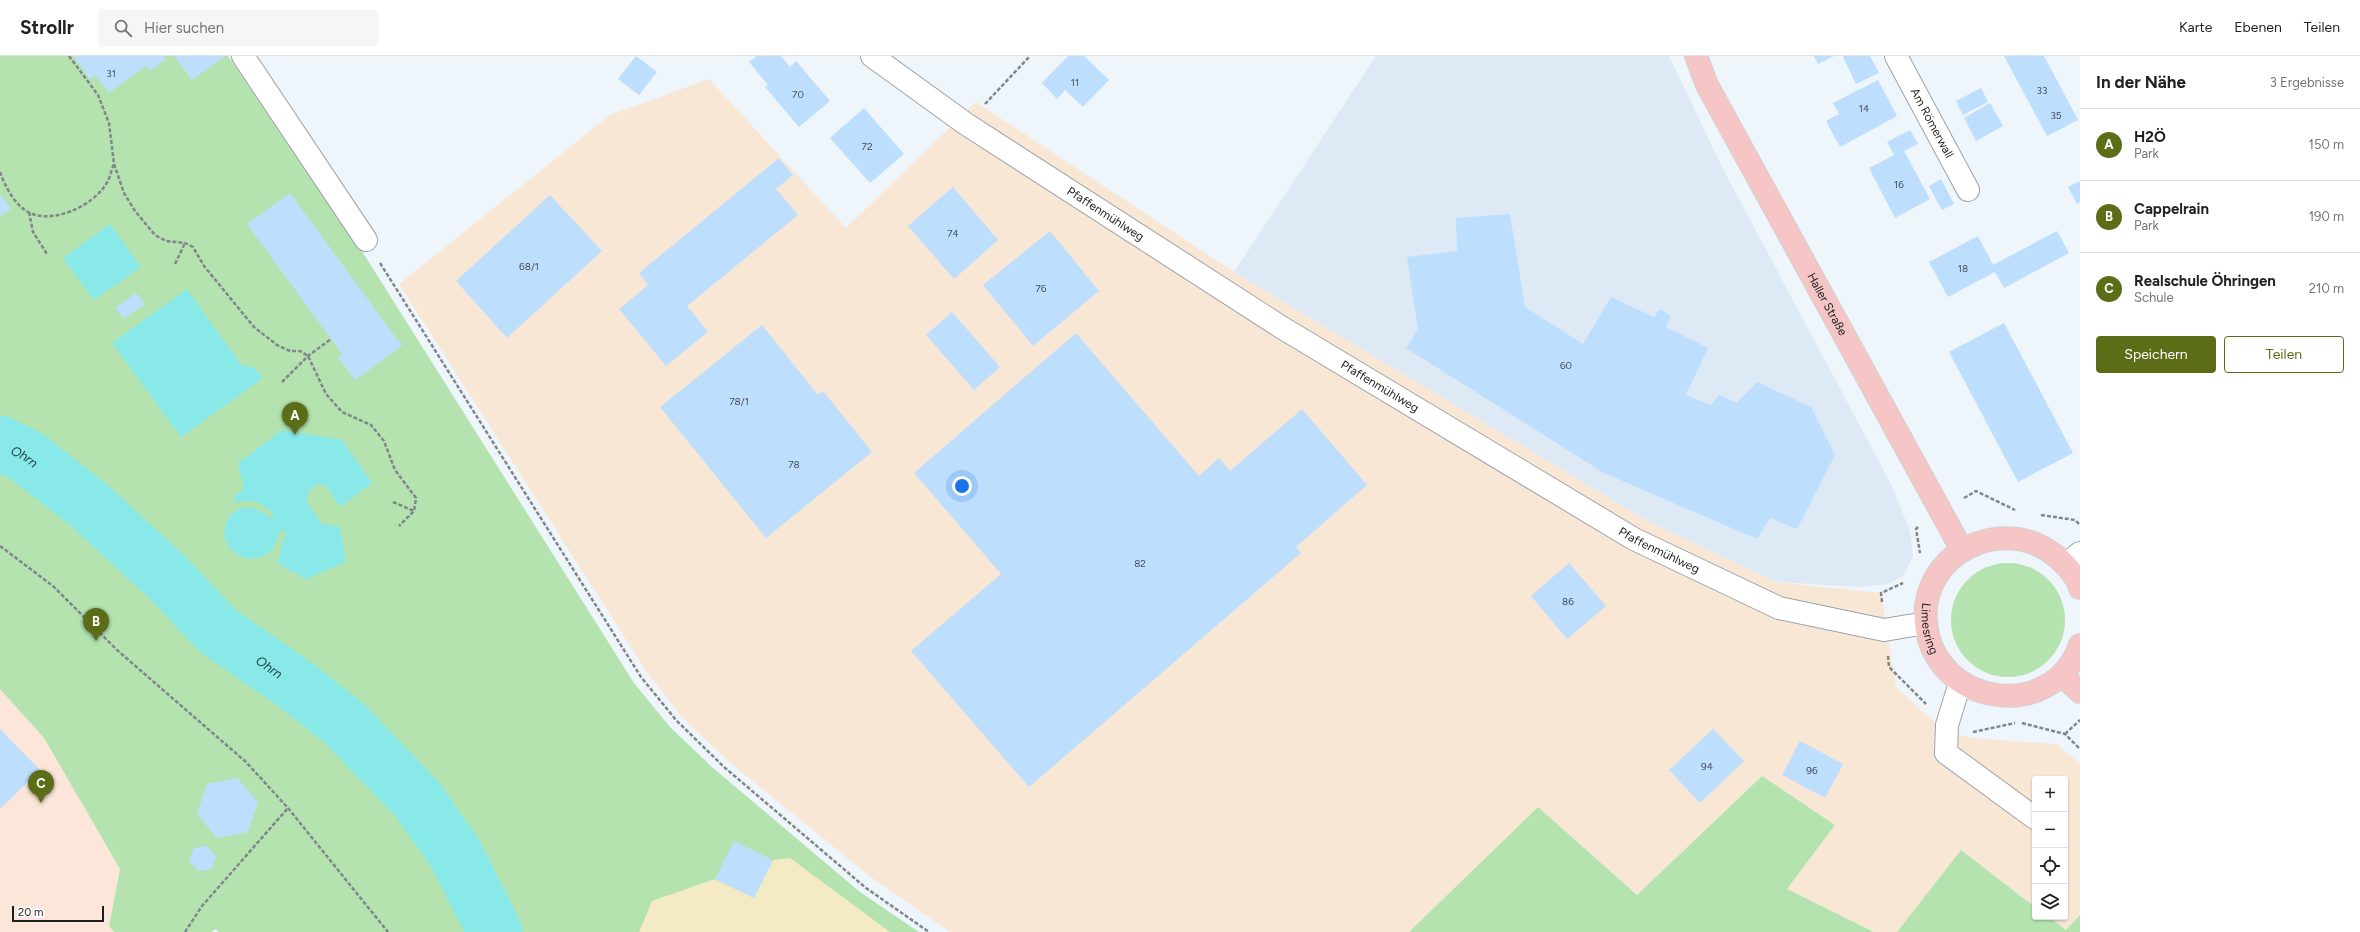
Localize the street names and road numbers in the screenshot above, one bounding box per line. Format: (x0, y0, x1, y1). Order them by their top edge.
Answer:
street label: Am Römerwall (1908, 86, 1956, 160)
street label: Pfaffenmühlweg (1064, 184, 1147, 244)
street label: Haller Straße (1804, 270, 1850, 338)
street label: Pfaffenmühlweg (1338, 357, 1421, 415)
street label: Pfaffenmühlweg (1616, 524, 1702, 576)
street label: Limesring (1918, 602, 1941, 657)

